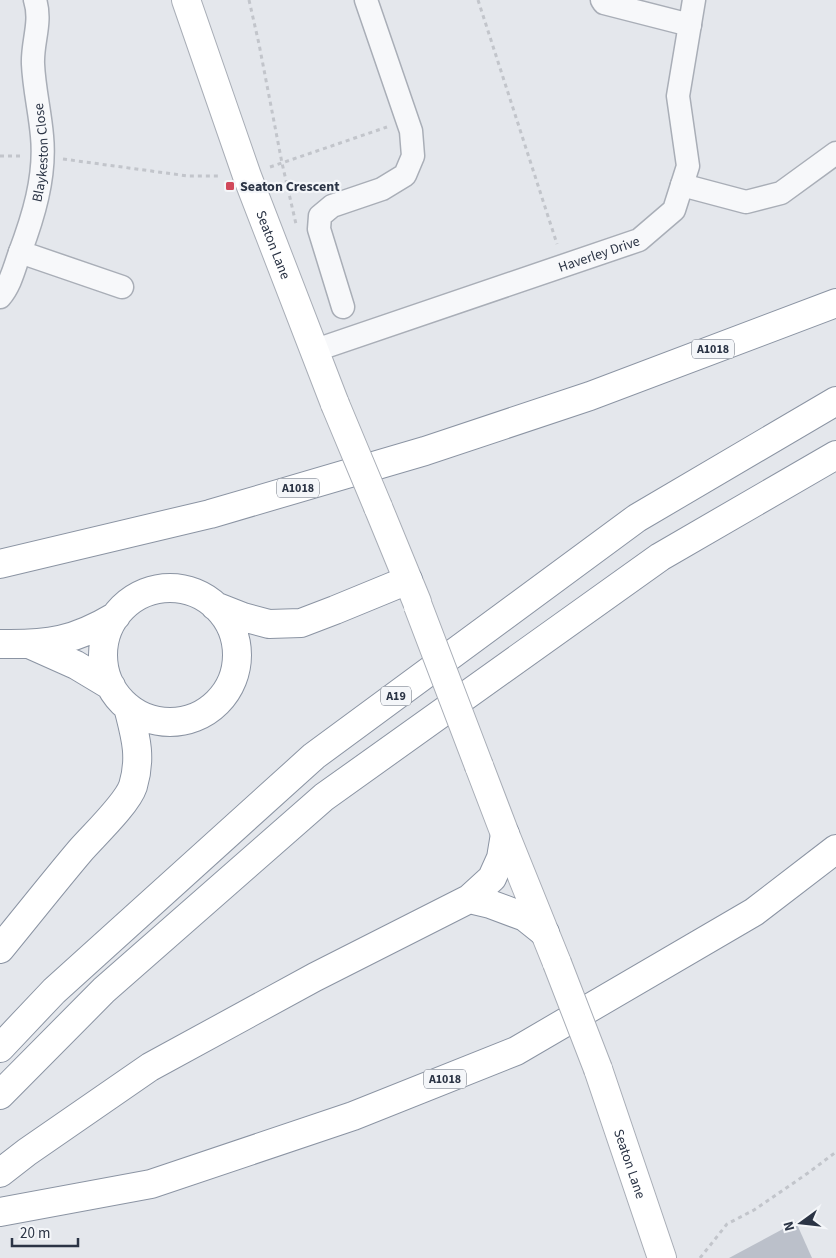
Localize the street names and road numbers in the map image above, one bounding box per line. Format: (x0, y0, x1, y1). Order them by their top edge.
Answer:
street label: Blaykeston Close (27, 102, 54, 204)
street label: Seaton Lane (250, 208, 295, 282)
street label: Haverley Drive (556, 231, 643, 278)
road number: A1018 (692, 339, 734, 358)
road number: A1018 (277, 478, 319, 498)
road number: A19 (381, 686, 411, 706)
road number: A1018 (424, 1070, 466, 1088)
street label: Seaton Lane (608, 1127, 650, 1202)

